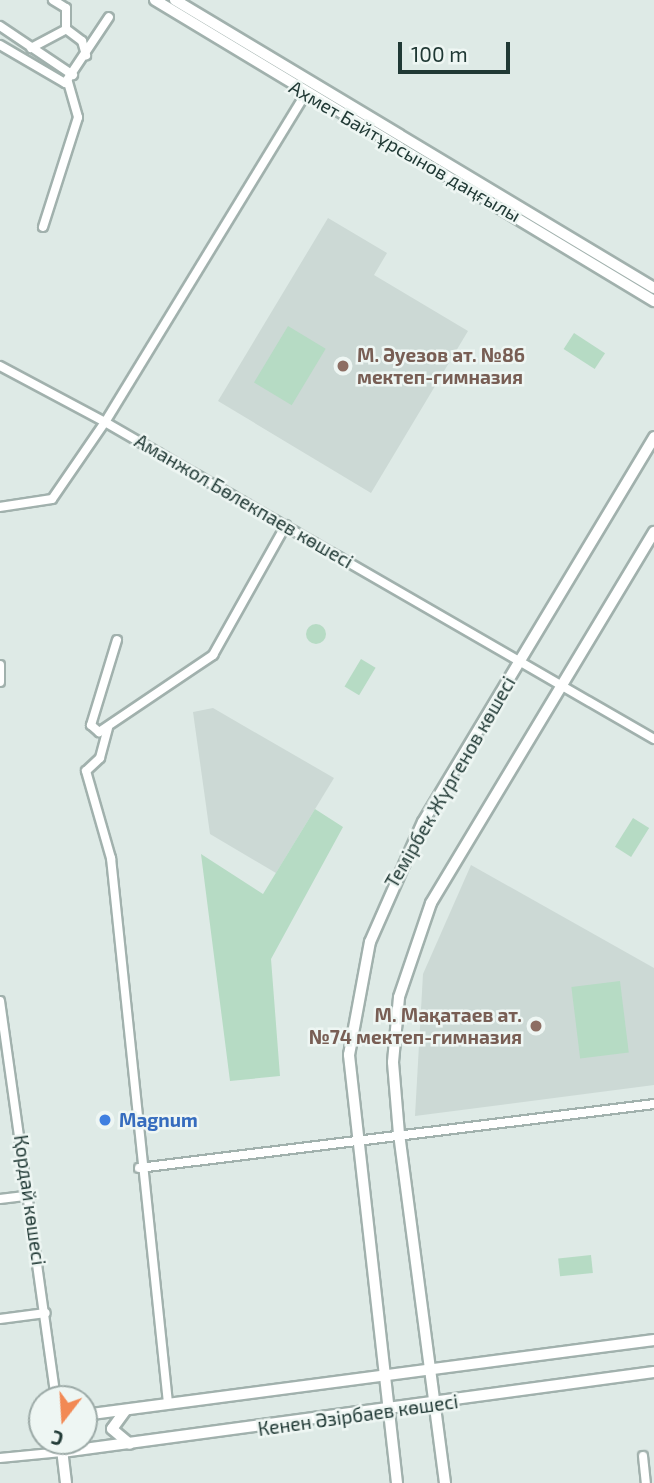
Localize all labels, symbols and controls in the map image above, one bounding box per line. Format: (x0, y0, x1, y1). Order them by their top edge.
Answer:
scale bar (402, 28, 514, 72)
text: 100 m (411, 41, 468, 66)
street label: Ахмет Байтұрсынов даңғылы (285, 75, 525, 227)
place label: М. Әуезов ат. №86 мектеп-гимназия (357, 344, 525, 388)
marker: М. Әуезов ат. №86 мектеп-гимназия (335, 358, 351, 374)
street label: Аманжол Бөлекпаев көшесі (131, 429, 357, 573)
street label: Темірбек Жүргенов көшесі (380, 672, 520, 892)
place label: М. Мақатаев ат. №74 мектеп-гимназия (309, 1004, 522, 1048)
marker: М. Мақатаев ат. №74 мектеп-гимназия (528, 1018, 544, 1034)
place label: Magnum (119, 1109, 198, 1131)
marker: Magnum (97, 1112, 113, 1128)
street label: Қордай көшесі (10, 1133, 50, 1267)
north arrow (28, 1385, 98, 1455)
street label: Кенен Әзірбаев көшесі (256, 1390, 460, 1440)
text: С (49, 1426, 66, 1451)

